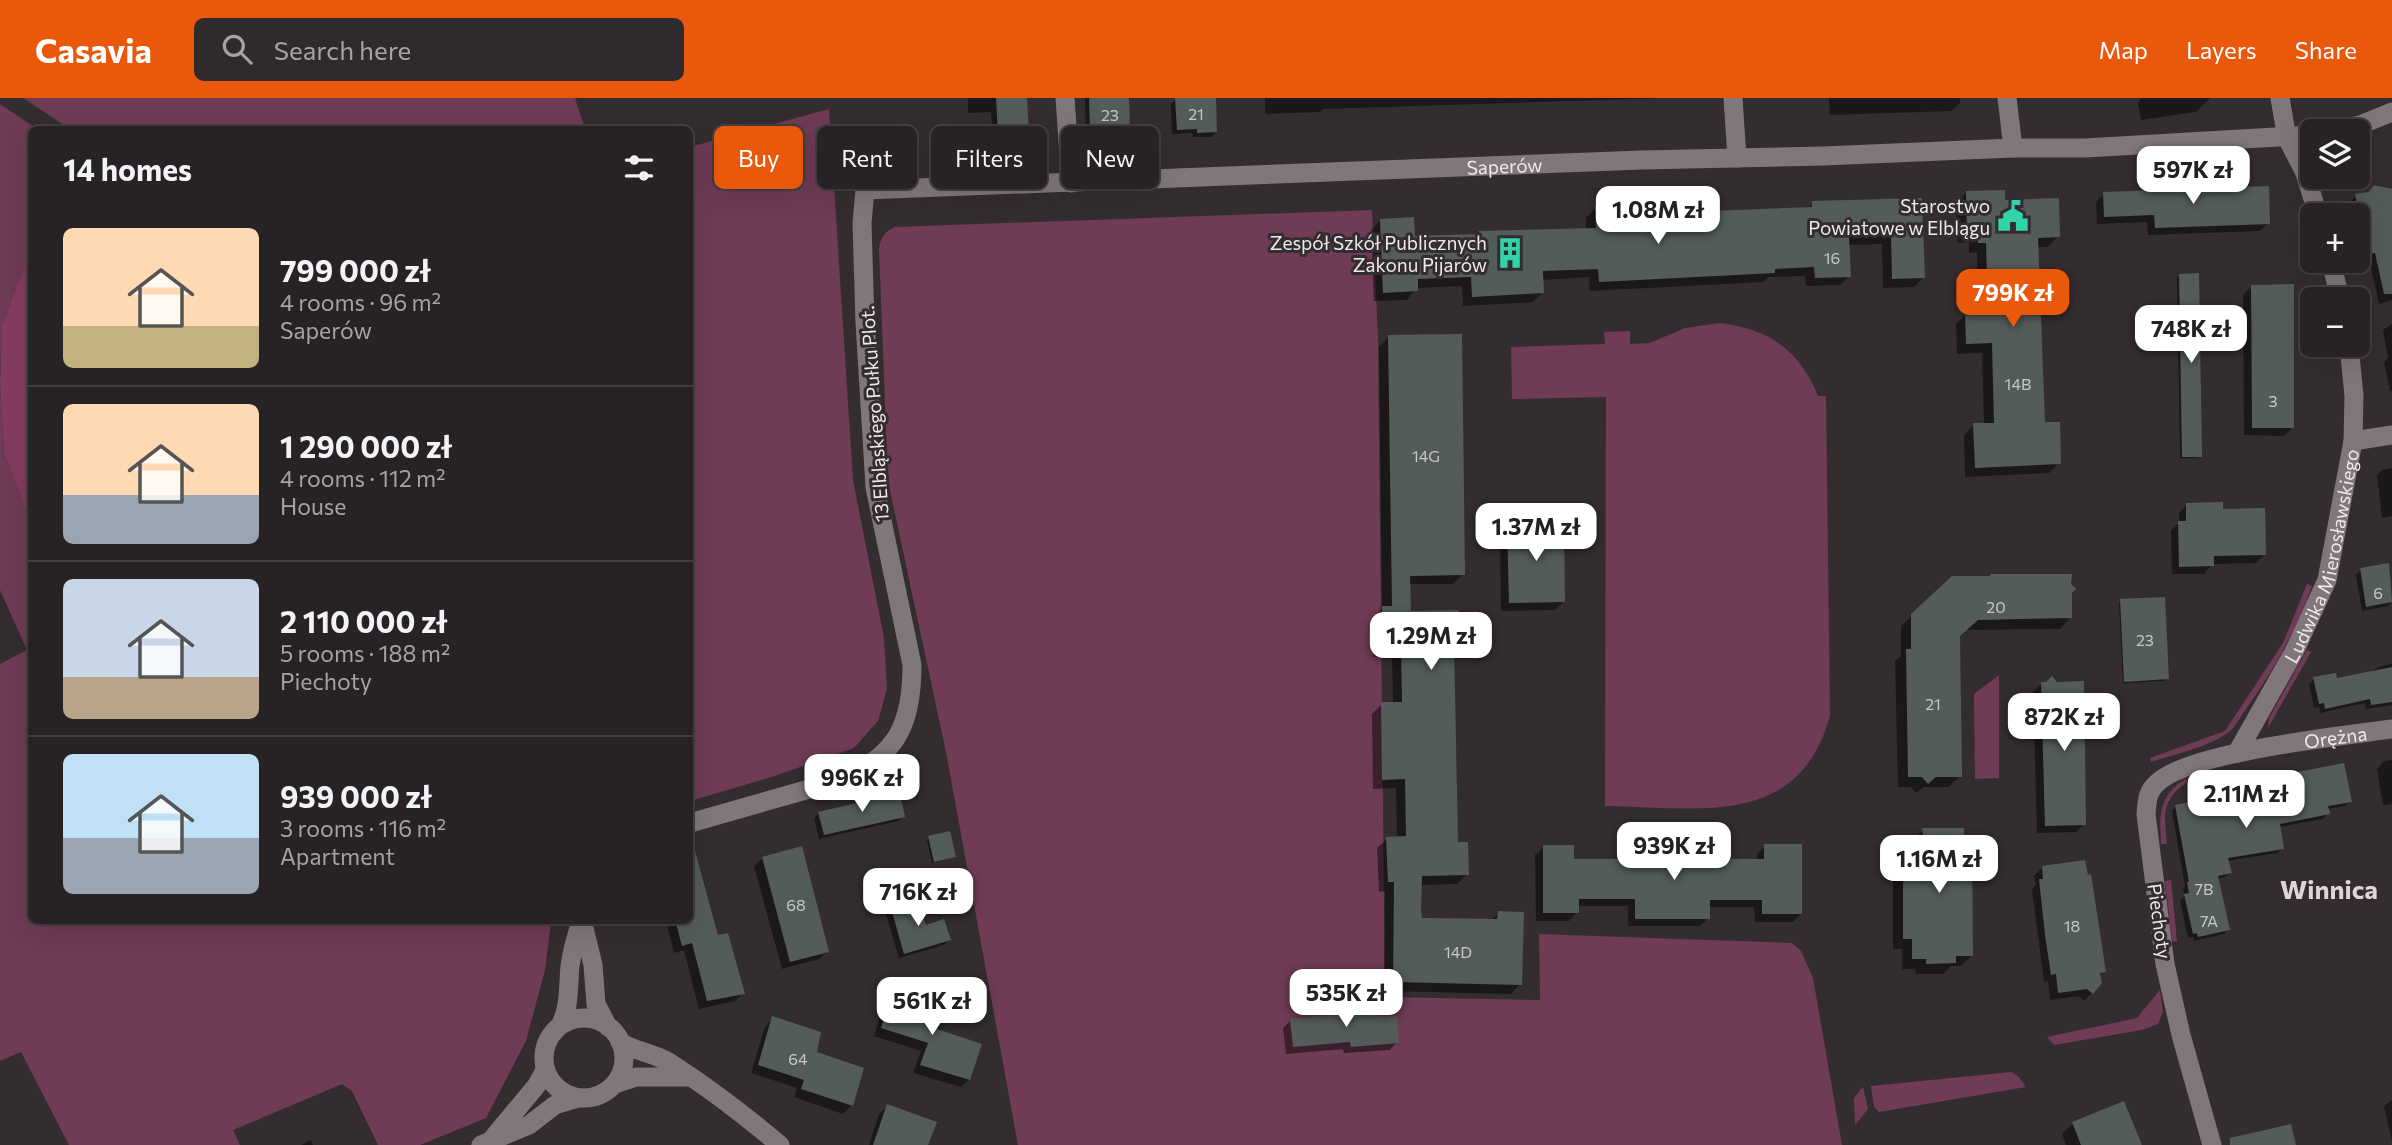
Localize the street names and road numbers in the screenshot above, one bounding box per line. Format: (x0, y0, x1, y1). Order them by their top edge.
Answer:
street label: Saperów (1466, 152, 1543, 178)
street label: 13 Elbląskiego Pułku Plot. (855, 305, 893, 523)
street label: Ludwika Mierosławskiego (2279, 447, 2363, 667)
street label: Orężna (2302, 721, 2368, 752)
street label: Piechoty (2143, 882, 2177, 960)

